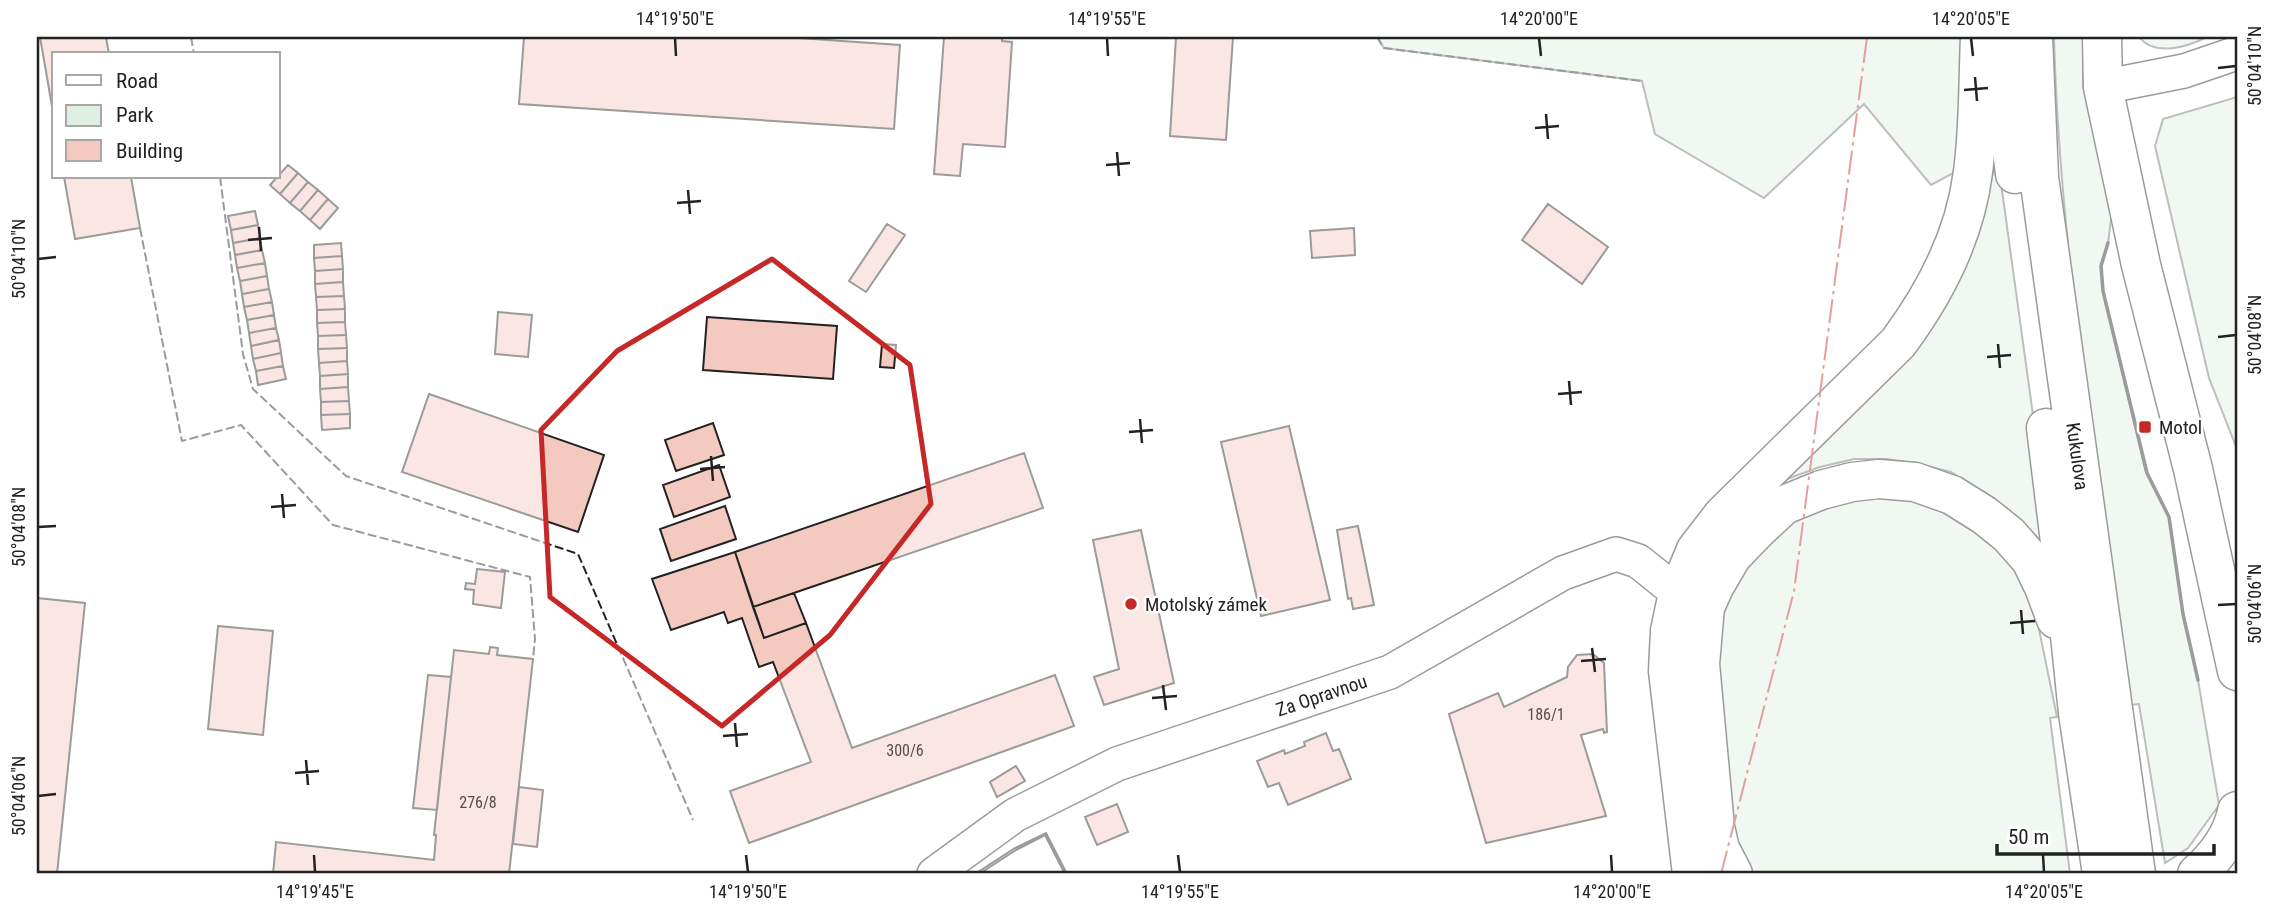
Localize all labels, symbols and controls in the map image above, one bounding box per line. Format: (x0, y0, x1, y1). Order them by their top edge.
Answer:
text: 14°19'50"E (636, 8, 714, 29)
text: 14°19'55"E (1068, 8, 1146, 29)
text: 14°20'00"E (1500, 8, 1578, 29)
text: 14°20'05"E (1932, 8, 2010, 29)
text: 50°04'10"N (2244, 26, 2265, 106)
legend (52, 52, 280, 178)
text: Road (116, 69, 158, 93)
text: Park (116, 103, 154, 127)
text: Building (116, 139, 183, 163)
text: 50°04'10"N (8, 219, 29, 299)
text: 50°04'08"N (2244, 295, 2265, 375)
place label: Motol (2159, 416, 2202, 439)
marker: Motol (2137, 419, 2153, 435)
street label: Kukulova (2062, 421, 2094, 491)
text: 50°04'08"N (8, 487, 29, 567)
text: 50°04'06"N (2244, 564, 2265, 644)
place label: Motolský zámek (1145, 593, 1267, 616)
marker: Motolský zámek (1123, 596, 1139, 612)
street label: Za Opravnou (1273, 669, 1370, 721)
house number: 186/1 (1527, 705, 1565, 724)
house number: 300/6 (886, 741, 924, 760)
text: 50°04'06"N (8, 756, 29, 836)
house number: 276/8 (459, 793, 497, 812)
scale bar (1997, 813, 2214, 857)
text: 50 m (2008, 825, 2049, 849)
text: 14°19'45"E (276, 881, 354, 902)
text: 14°19'50"E (709, 881, 787, 902)
text: 14°19'55"E (1141, 881, 1219, 902)
text: 14°20'00"E (1573, 881, 1651, 902)
text: 14°20'05"E (2005, 881, 2083, 902)

